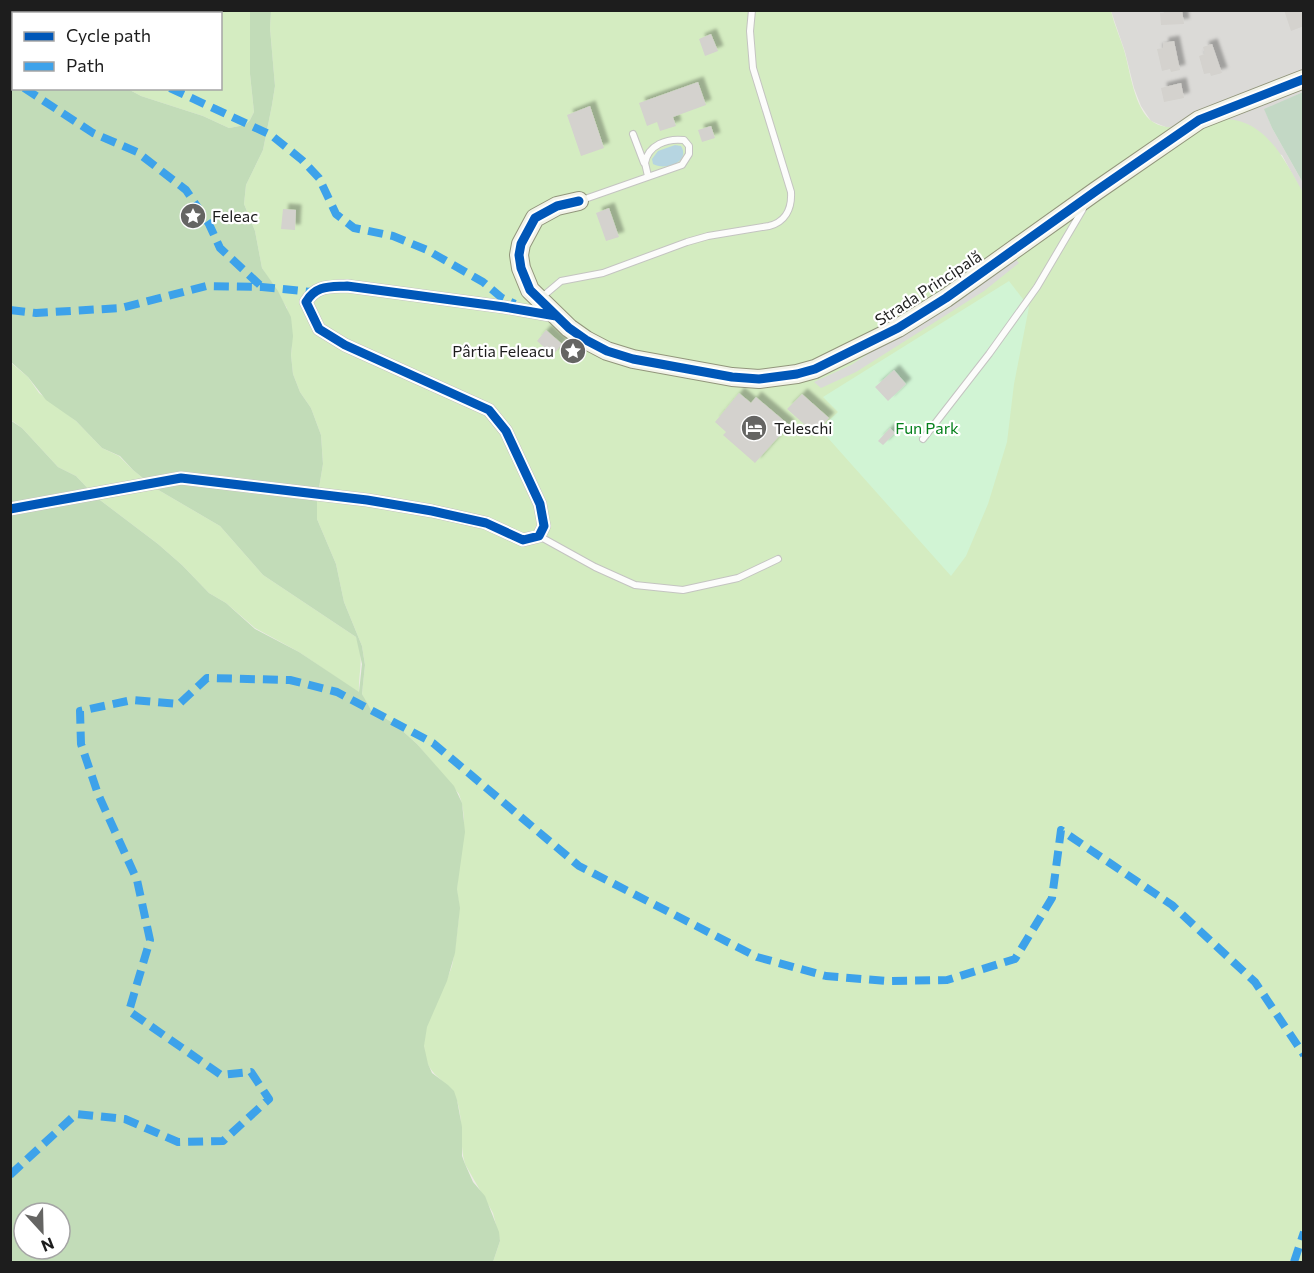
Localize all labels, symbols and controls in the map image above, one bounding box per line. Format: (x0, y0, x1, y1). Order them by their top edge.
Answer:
legend (12, 12, 222, 90)
text: Cycle path (66, 24, 151, 46)
text: Path (66, 54, 104, 76)
place icon: Feleac (178, 201, 208, 231)
place label: Feleac (212, 206, 258, 225)
street label: Strada Principală (871, 246, 984, 329)
place icon: Pârtia Feleacu (558, 336, 588, 366)
place label: Pârtia Feleacu (452, 341, 554, 360)
hotel icon: Teleschi (739, 413, 769, 443)
place label: Teleschi (774, 418, 832, 437)
park label: Fun Park (895, 418, 959, 437)
north arrow (12, 1201, 72, 1261)
text: N (39, 1234, 57, 1256)

